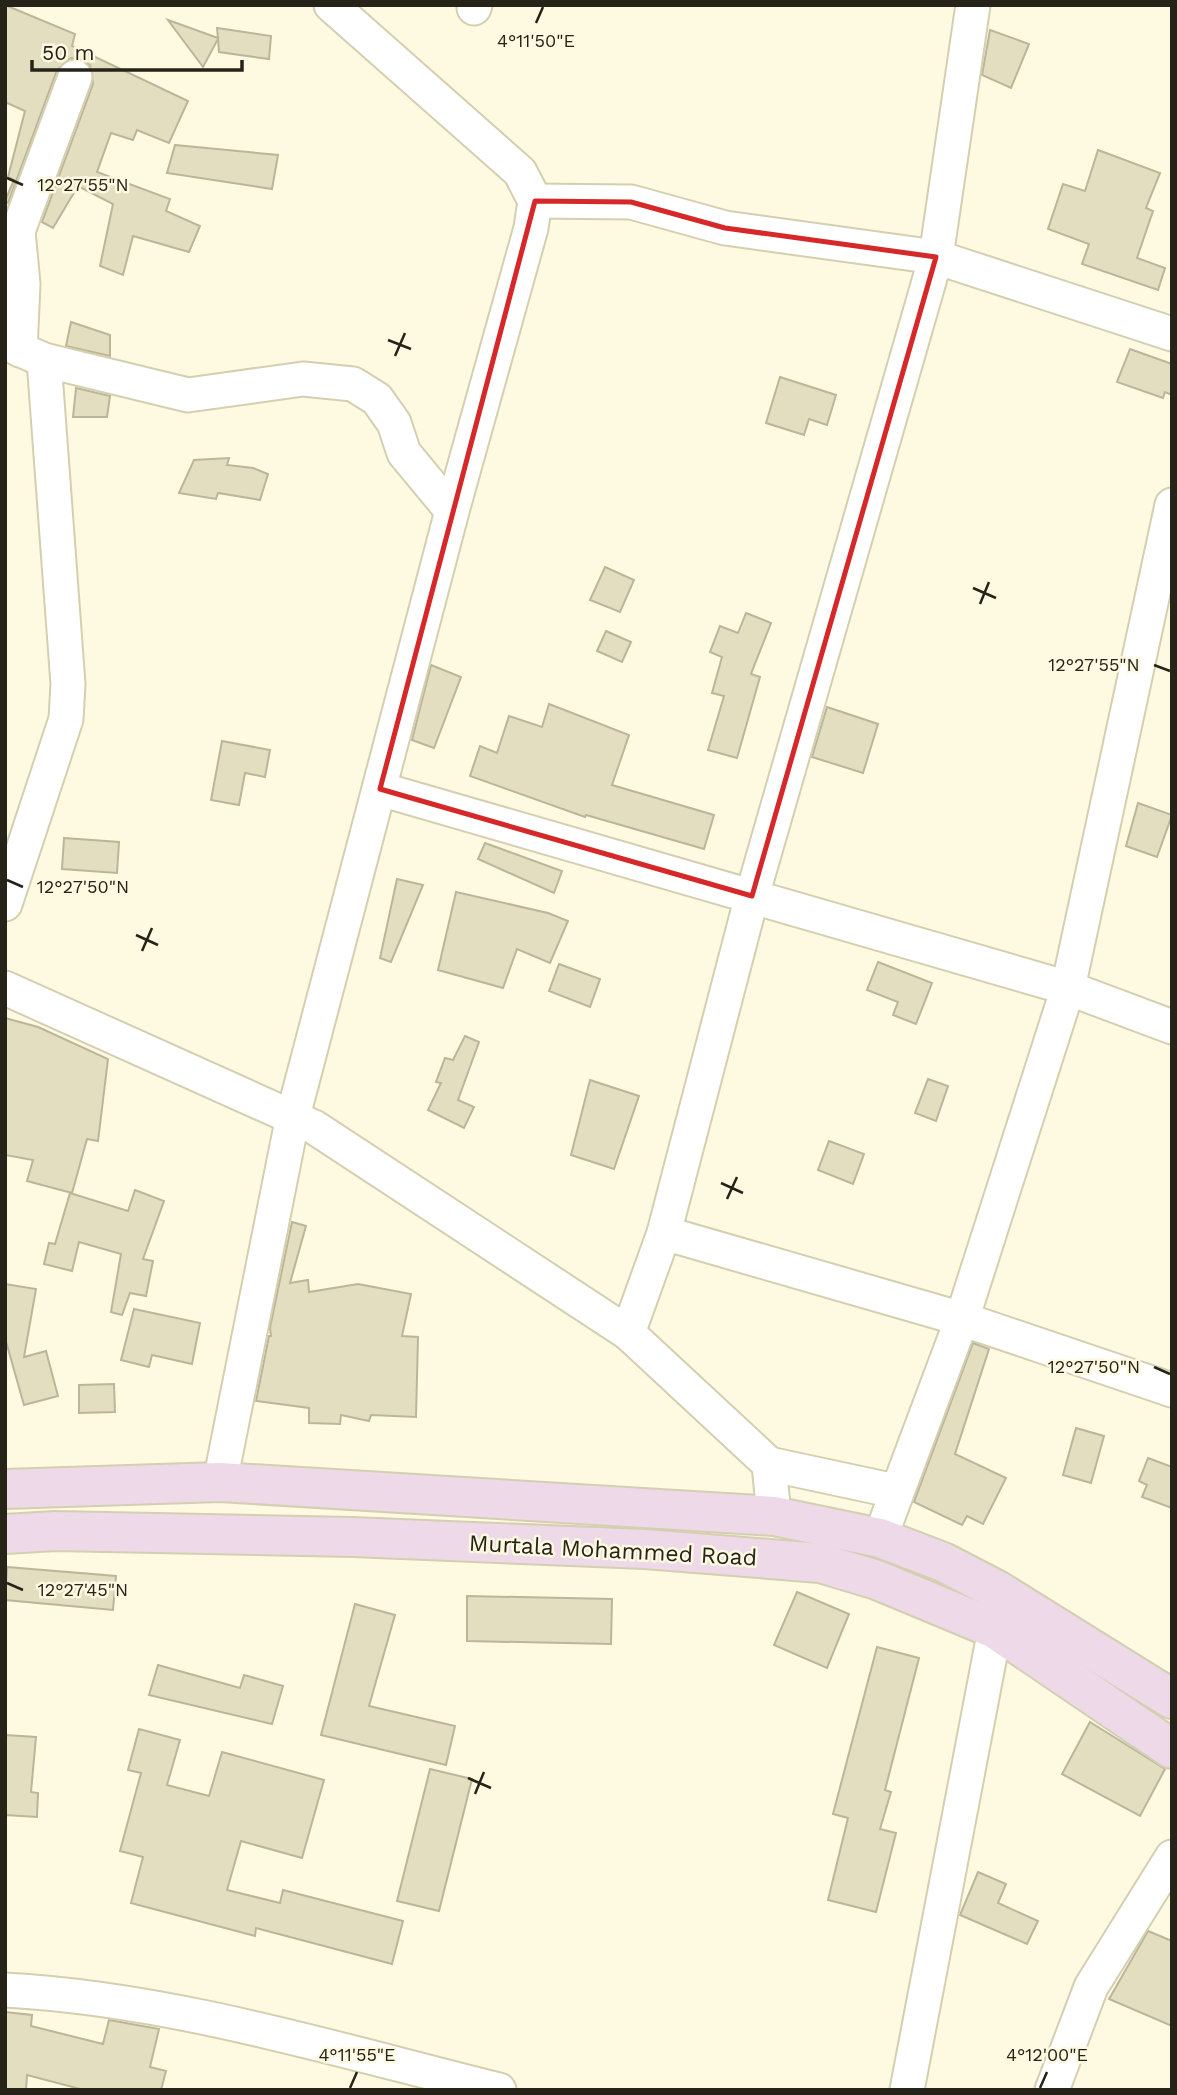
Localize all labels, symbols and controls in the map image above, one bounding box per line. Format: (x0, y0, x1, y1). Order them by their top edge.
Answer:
scale bar (32, 28, 242, 72)
text: 4°11'50"E (497, 30, 575, 51)
text: 50 m (42, 40, 94, 65)
text: 12°27'55"N (37, 174, 129, 195)
text: 12°27'55"N (1048, 654, 1140, 675)
text: 12°27'50"N (37, 876, 129, 897)
text: 12°27'50"N (1048, 1356, 1140, 1377)
street label: Murtala Mohammed Road (468, 1529, 758, 1572)
text: 12°27'45"N (38, 1579, 128, 1600)
text: 4°11'55"E (318, 2044, 396, 2065)
text: 4°12'00"E (1006, 2044, 1088, 2065)

